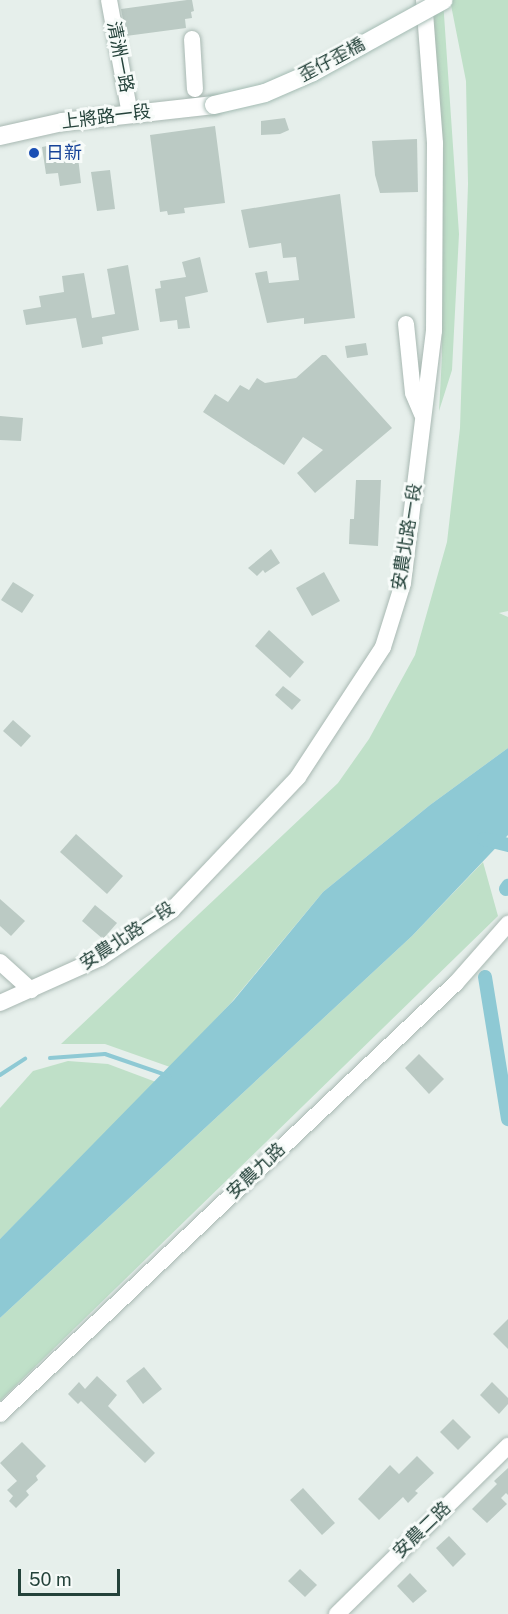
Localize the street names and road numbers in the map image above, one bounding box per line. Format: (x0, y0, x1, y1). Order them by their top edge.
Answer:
street label: 清洲一路 (103, 20, 137, 94)
street label: 歪仔歪橋 (295, 34, 369, 86)
street label: 上將路一段 (60, 101, 152, 133)
street label: 安農北路一段 (388, 482, 426, 592)
street label: 安農北路一段 (76, 898, 178, 974)
street label: 安農九路 (222, 1139, 290, 1203)
street label: 安農二路 (389, 1497, 455, 1563)

